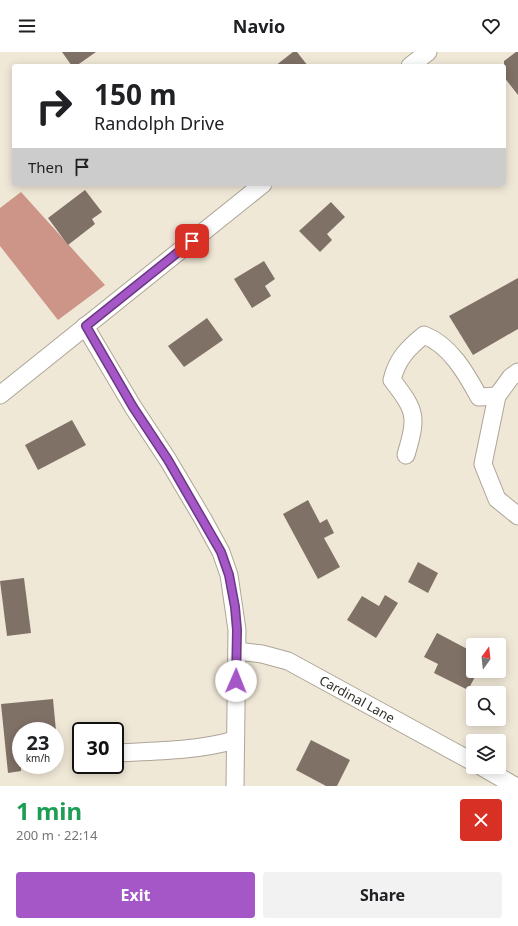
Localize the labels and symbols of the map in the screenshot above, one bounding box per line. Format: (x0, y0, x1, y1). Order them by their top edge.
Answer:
pin (175, 224, 209, 258)
north arrow (466, 638, 506, 678)
position arrow (215, 660, 257, 702)
street label: Cardinal Lane (316, 671, 398, 727)
speed limit sign: 30 (72, 722, 124, 774)

